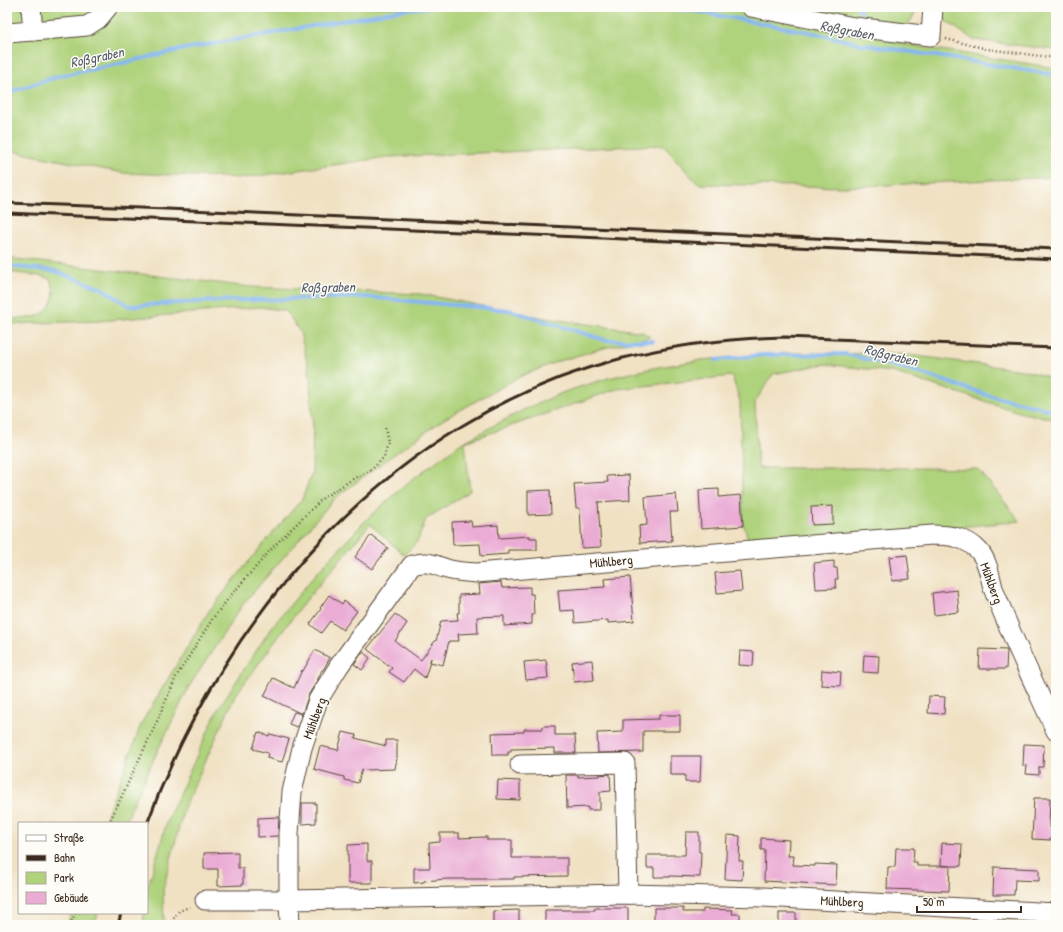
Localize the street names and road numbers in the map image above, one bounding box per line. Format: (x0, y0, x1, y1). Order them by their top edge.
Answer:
street label: Mühlberg (589, 550, 633, 572)
street label: Mühlberg (976, 560, 1008, 607)
street label: Mühlberg (298, 694, 330, 741)
street label: Mühlberg (820, 891, 864, 911)

